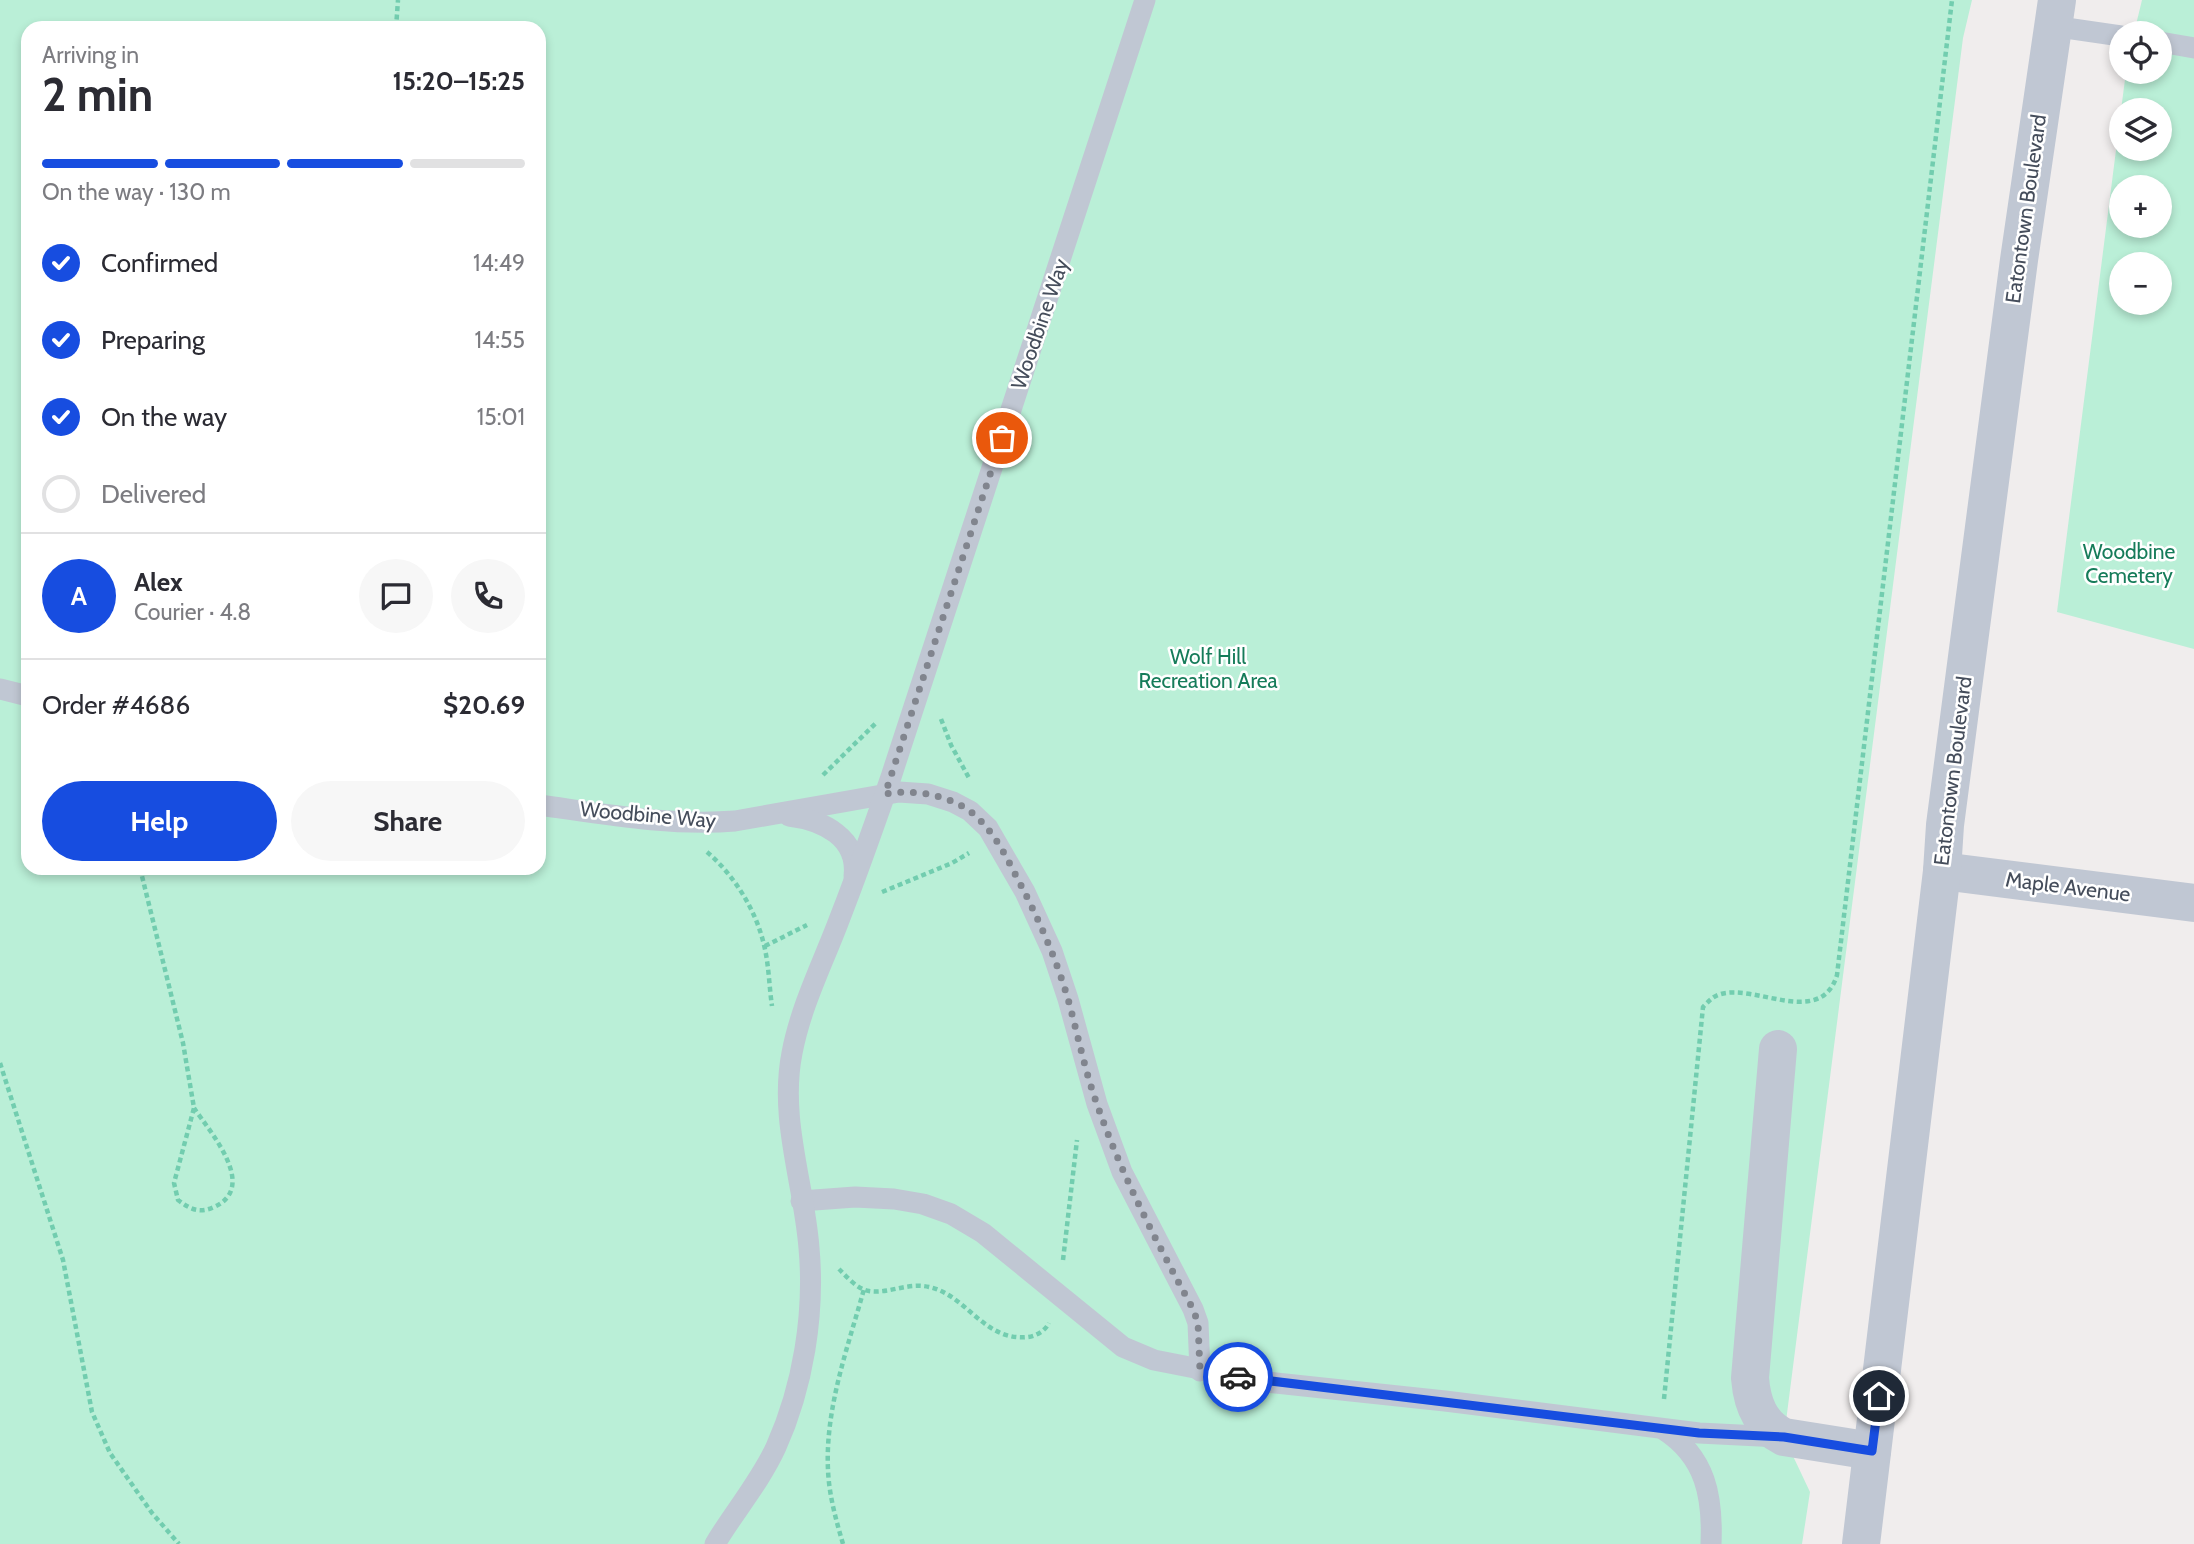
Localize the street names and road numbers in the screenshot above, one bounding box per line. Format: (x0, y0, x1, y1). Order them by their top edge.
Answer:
street label: Eatontown Boulevard (2000, 113, 2051, 305)
street label: Woodbine Way (1006, 255, 1074, 392)
street label: Eatontown Boulevard (1928, 675, 1977, 867)
street label: Woodbine Way (579, 796, 717, 833)
street label: Maple Avenue (2004, 866, 2132, 907)

